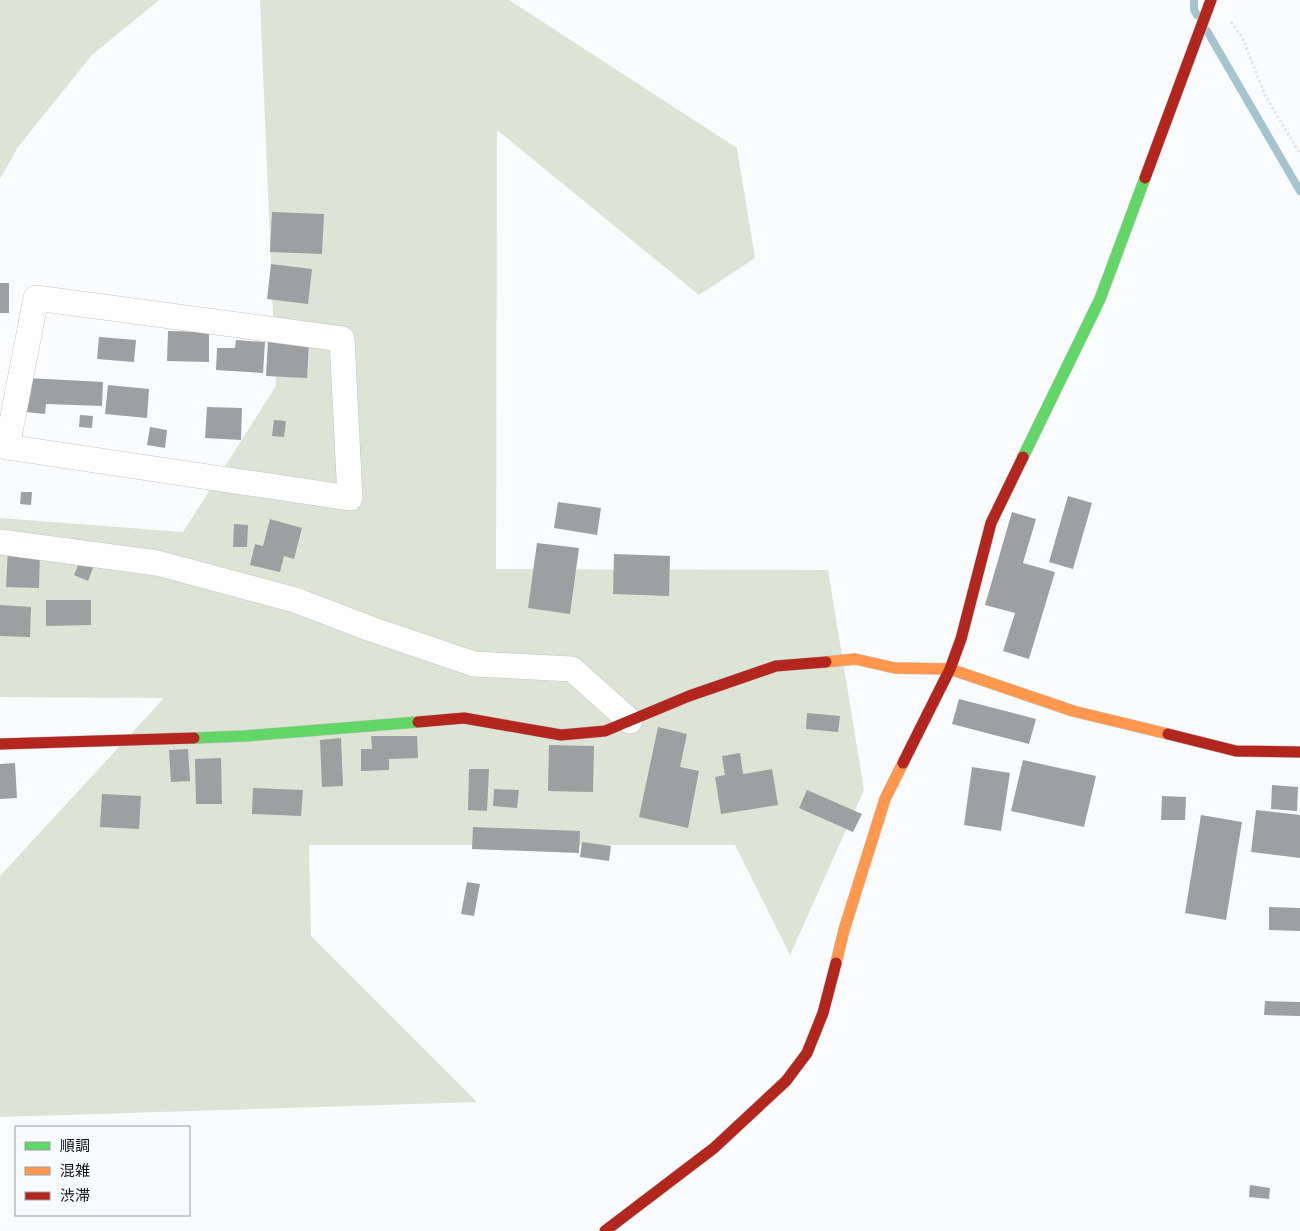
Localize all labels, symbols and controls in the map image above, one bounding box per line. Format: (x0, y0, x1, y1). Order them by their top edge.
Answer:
legend (15, 1126, 190, 1216)
text: 順調 (60, 1137, 90, 1155)
text: 混雑 (60, 1162, 90, 1180)
text: 渋滞 (60, 1187, 90, 1205)

